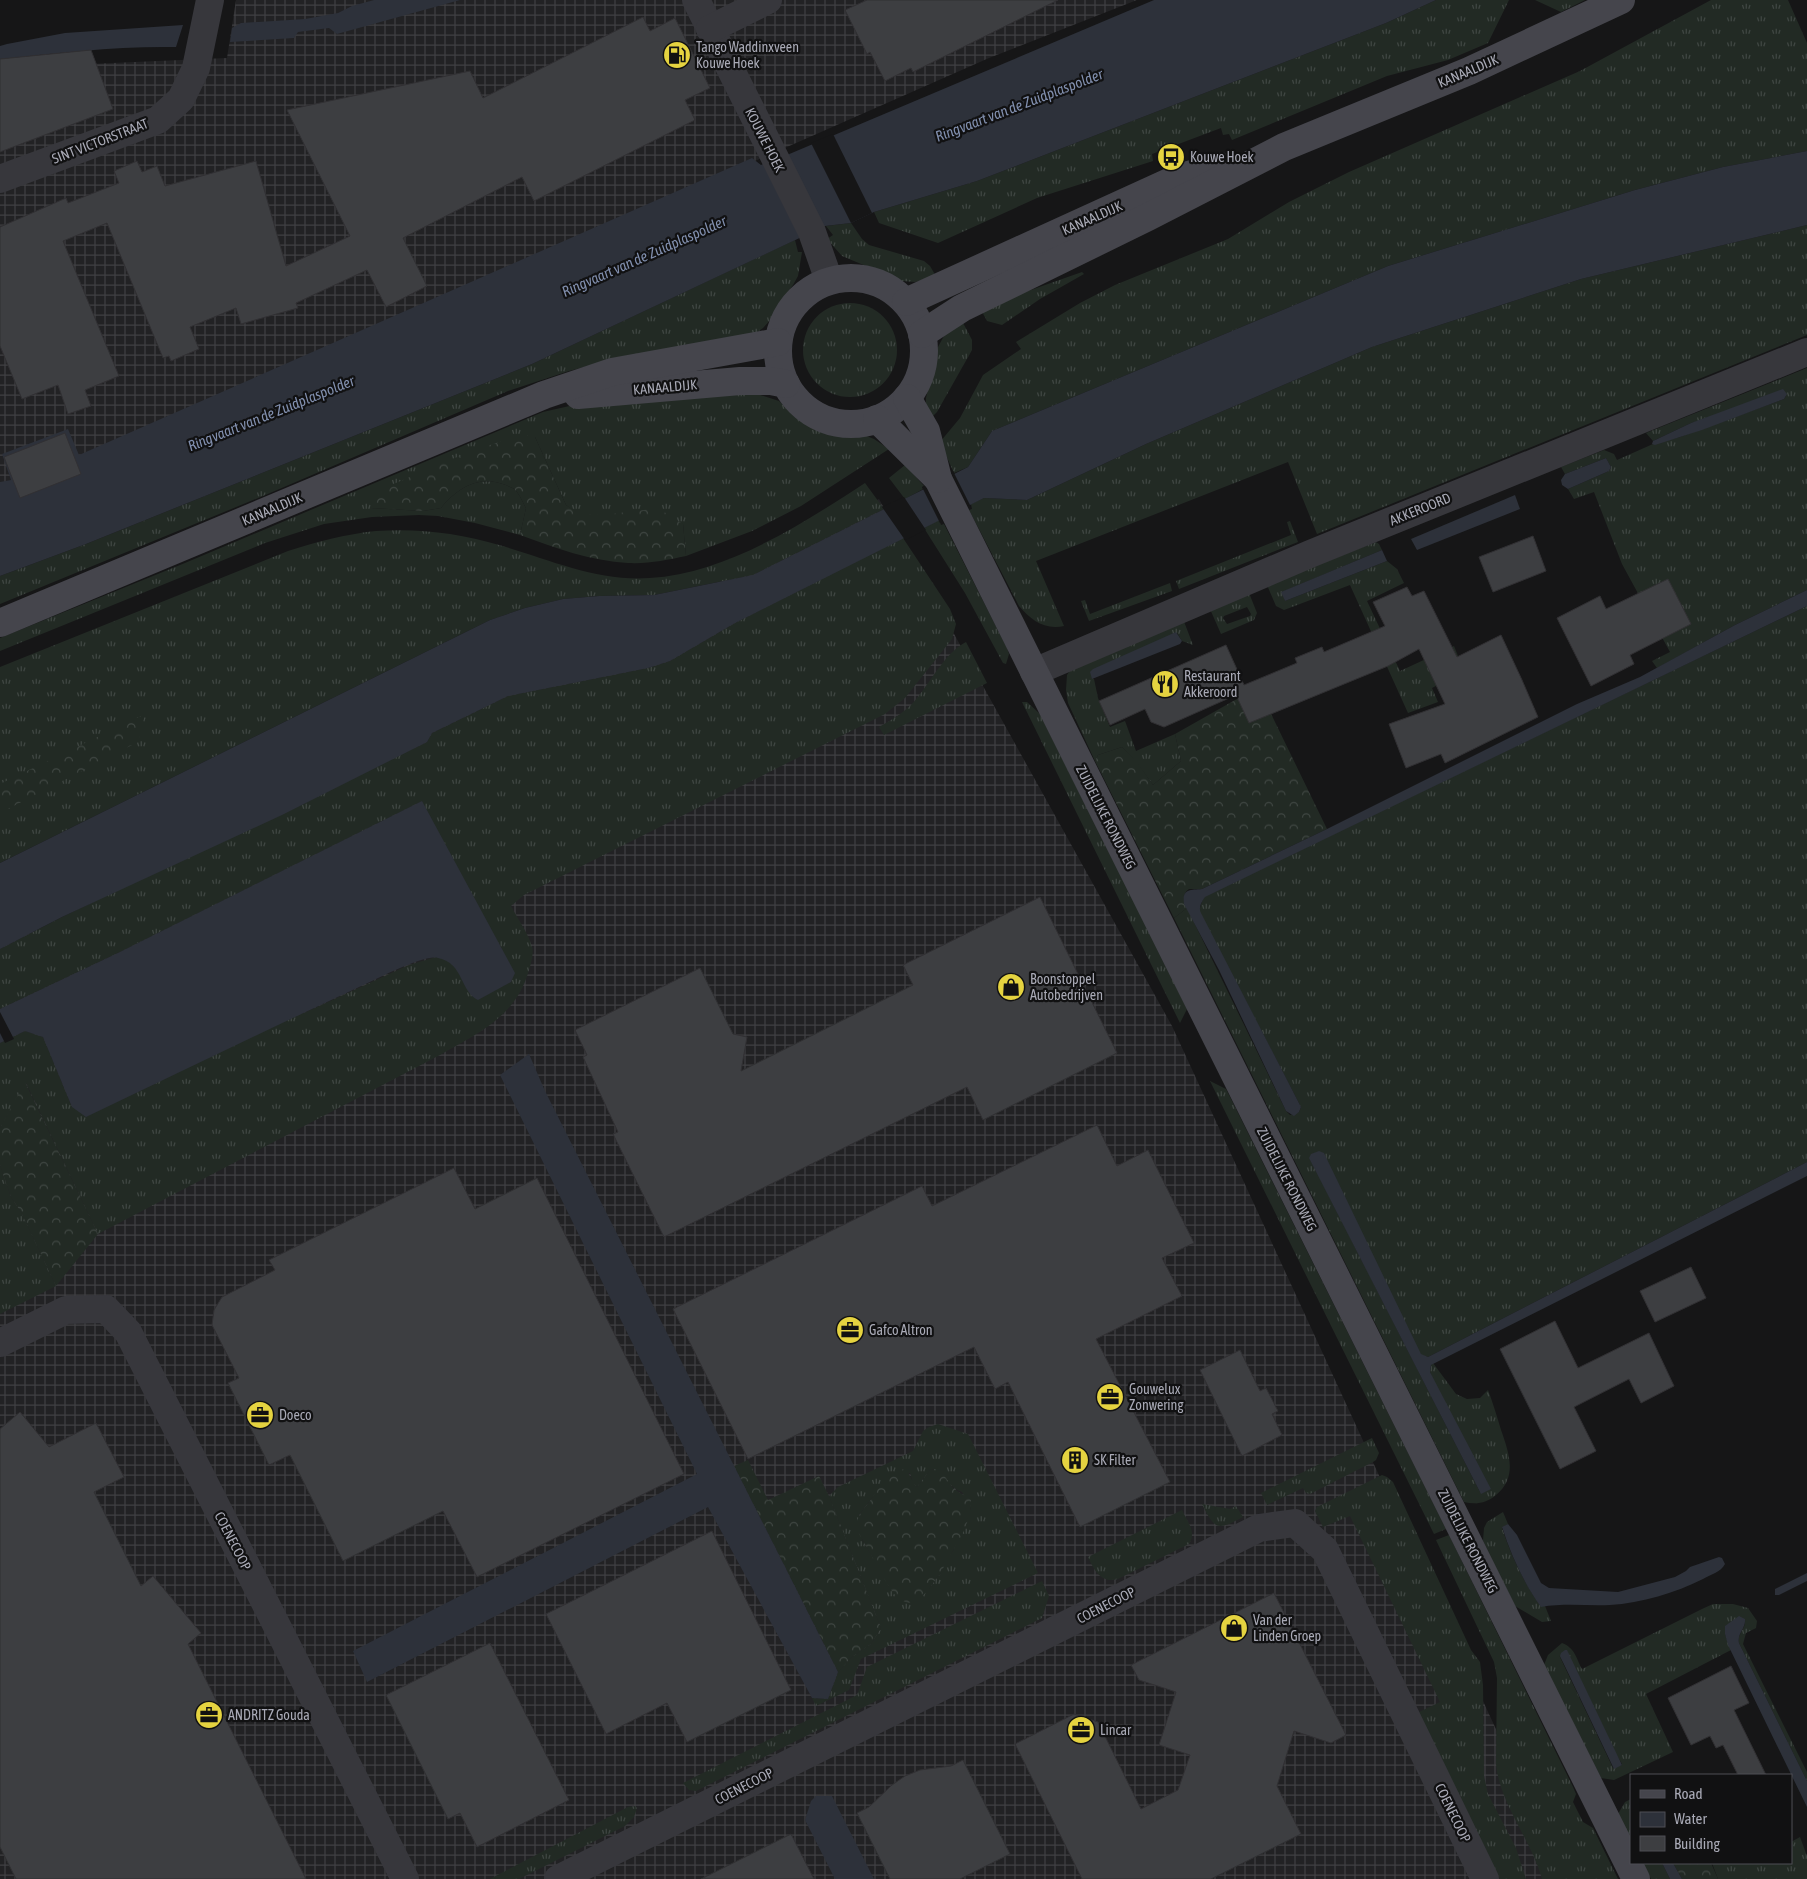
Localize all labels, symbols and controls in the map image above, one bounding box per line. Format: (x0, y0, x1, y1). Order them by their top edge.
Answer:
place label: Tango Waddinxveen Kouwe Hoek (696, 39, 799, 71)
fuel station icon: Tango Waddinxveen Kouwe Hoek (662, 40, 692, 70)
street label: KANAALDIJK (1435, 51, 1501, 91)
water label: Ringvaart van de Zuidplaspolder (933, 65, 1106, 145)
street label: KOUWE HOEK (742, 105, 788, 175)
street label: SINT VICTORSTRAAT (50, 115, 150, 167)
bus stop icon: Kouwe Hoek (1156, 142, 1186, 172)
place label: Kouwe Hoek (1190, 149, 1254, 165)
street label: KANAALDIJK (1060, 198, 1125, 238)
water label: Ringvaart van de Zuidplaspolder (559, 212, 729, 300)
water label: Ringvaart van de Zuidplaspolder (185, 372, 357, 454)
street label: KANAALDIJK (632, 376, 698, 398)
street label: KANAALDIJK (239, 489, 305, 529)
street label: AKKEROORD (1387, 489, 1453, 529)
place label: Restaurant Akkeroord (1184, 668, 1241, 700)
restaurant icon: Restaurant Akkeroord (1150, 669, 1180, 699)
street label: ZUIDELIJKE RONDWEG (1073, 762, 1139, 872)
place label: Boonstoppel Autobedrijven (1030, 971, 1103, 1003)
shop icon: Boonstoppel Autobedrijven (996, 972, 1026, 1002)
street label: ZUIDELIJKE RONDWEG (1254, 1124, 1320, 1234)
office icon: Gafco Altron (835, 1315, 865, 1345)
place label: Gafco Altron (869, 1322, 933, 1338)
place label: Gouwelux Zonwering (1129, 1381, 1183, 1413)
office icon: Gouwelux Zonwering (1095, 1382, 1125, 1412)
office icon: Doeco (245, 1400, 275, 1430)
place label: Doeco (279, 1407, 311, 1423)
building icon: SK Filter (1060, 1445, 1090, 1475)
place label: SK Filter (1094, 1452, 1136, 1468)
street label: ZUIDELIJKE RONDWEG (1435, 1486, 1501, 1596)
street label: COENECOOP (211, 1509, 255, 1573)
street label: COENECOOP (1074, 1583, 1138, 1627)
place label: Van der Linden Groep (1253, 1612, 1322, 1644)
shop icon: Van der Linden Groep (1219, 1613, 1249, 1643)
office icon: ANDRITZ Gouda (194, 1700, 224, 1730)
place label: ANDRITZ Gouda (228, 1707, 310, 1723)
office icon: Lincar (1066, 1715, 1096, 1745)
place label: Lincar (1100, 1722, 1132, 1738)
street label: COENECOOP (712, 1764, 776, 1808)
legend (1630, 1774, 1792, 1864)
street label: COENECOOP (1432, 1781, 1474, 1845)
text: Road (1674, 1785, 1703, 1802)
text: Water (1674, 1810, 1707, 1827)
text: Building (1674, 1835, 1720, 1852)

